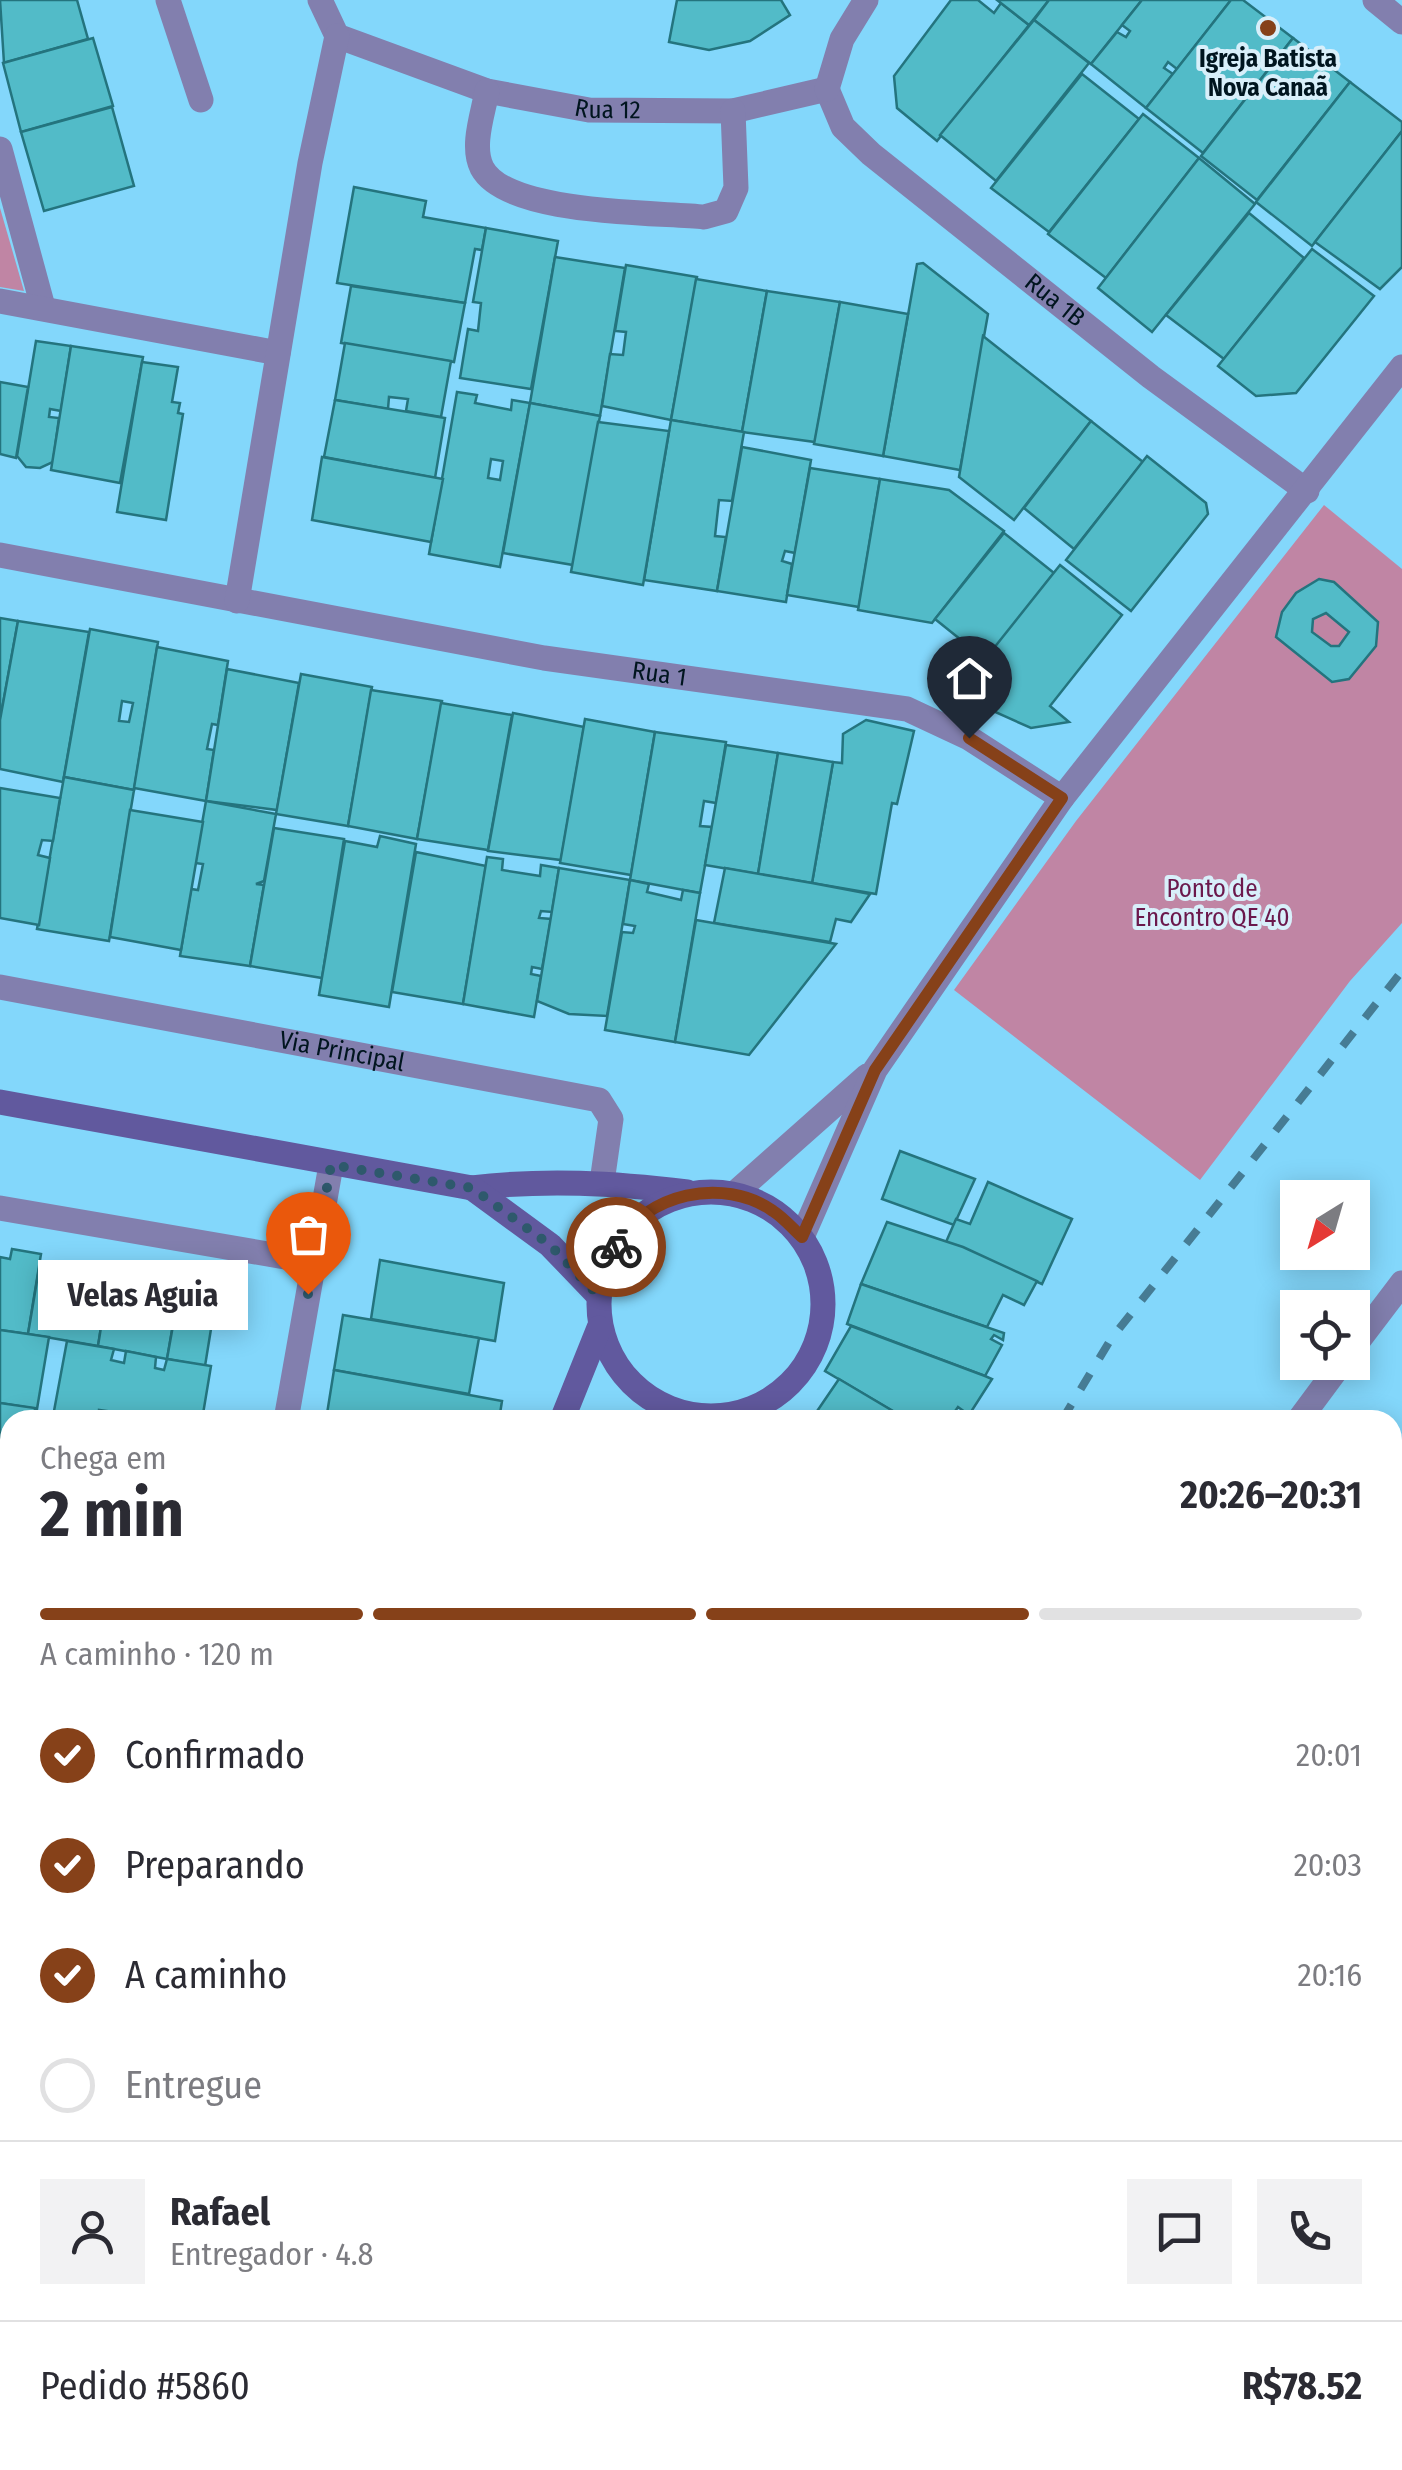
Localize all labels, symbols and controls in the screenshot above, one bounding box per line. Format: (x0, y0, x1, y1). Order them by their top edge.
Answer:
marker: Igreja Batista Nova Canaã (1257, 17, 1279, 39)
place label: Igreja Batista Nova Canaã (1199, 44, 1337, 103)
street label: Rua 12 (572, 93, 641, 125)
street label: Rua 1B (1019, 267, 1091, 333)
pin (927, 636, 1012, 739)
icon: home (942, 651, 997, 706)
street label: Rua 1 (630, 656, 688, 693)
park label: Ponto de Encontro QE 40 (1135, 874, 1289, 933)
street label: Via Principal (277, 1025, 407, 1078)
north arrow (1280, 1180, 1370, 1270)
map controls (1280, 1180, 1370, 1380)
pin (266, 1192, 351, 1295)
courier (566, 1197, 666, 1297)
icon: bag (281, 1207, 336, 1262)
icon: bike (589, 1220, 644, 1275)
callout: Velas Aguia (38, 1259, 248, 1329)
text: Velas Aguia (68, 1276, 218, 1314)
button: locate (1280, 1290, 1370, 1380)
text: Chega em (40, 1439, 167, 1477)
text: 20:26–20:31 (1180, 1472, 1362, 1518)
text: 2 min (40, 1475, 184, 1553)
text: A caminho · 120 m (40, 1635, 274, 1673)
icon: check (40, 1728, 95, 1783)
text: Confirmado (125, 1732, 305, 1778)
text: 20:01 (1296, 1736, 1362, 1774)
icon: check (40, 1838, 95, 1893)
text: Preparando (125, 1842, 305, 1888)
text: 20:03 (1294, 1846, 1362, 1884)
icon: check (40, 1948, 95, 2003)
text: A caminho (125, 1952, 287, 1998)
text: 20:16 (1297, 1956, 1362, 1994)
text: Entregue (125, 2062, 262, 2108)
button: person (40, 2179, 145, 2284)
button: chat (1127, 2179, 1232, 2284)
button: phone (1257, 2179, 1362, 2284)
text: Rafael (170, 2189, 270, 2235)
text: Entregador · 4.8 (170, 2235, 373, 2273)
text: Pedido #5860 (40, 2363, 250, 2409)
text: R$78.52 (1242, 2363, 1362, 2409)

